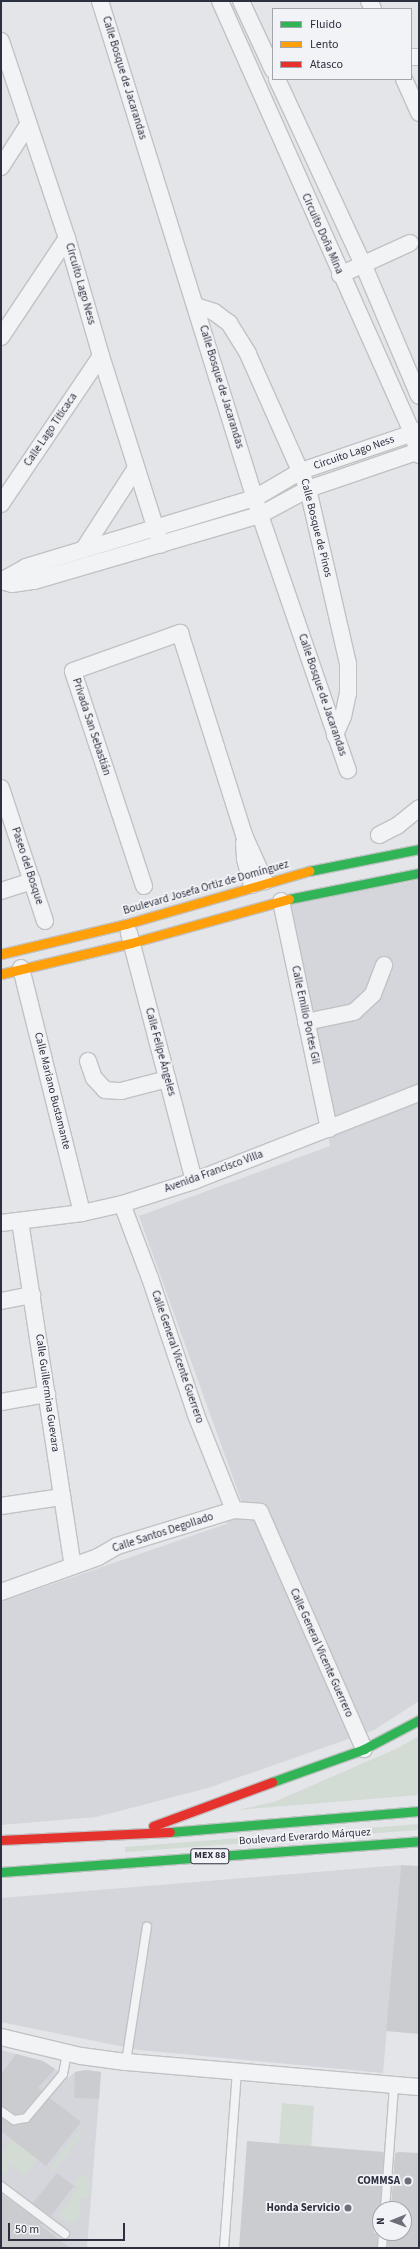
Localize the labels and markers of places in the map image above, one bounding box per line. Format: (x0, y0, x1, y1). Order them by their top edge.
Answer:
place label: COMMSA (357, 2174, 400, 2188)
marker: COMMSA (403, 2176, 413, 2186)
place label: Honda Servicio (267, 2201, 340, 2215)
marker: Honda Servicio (343, 2203, 353, 2213)

